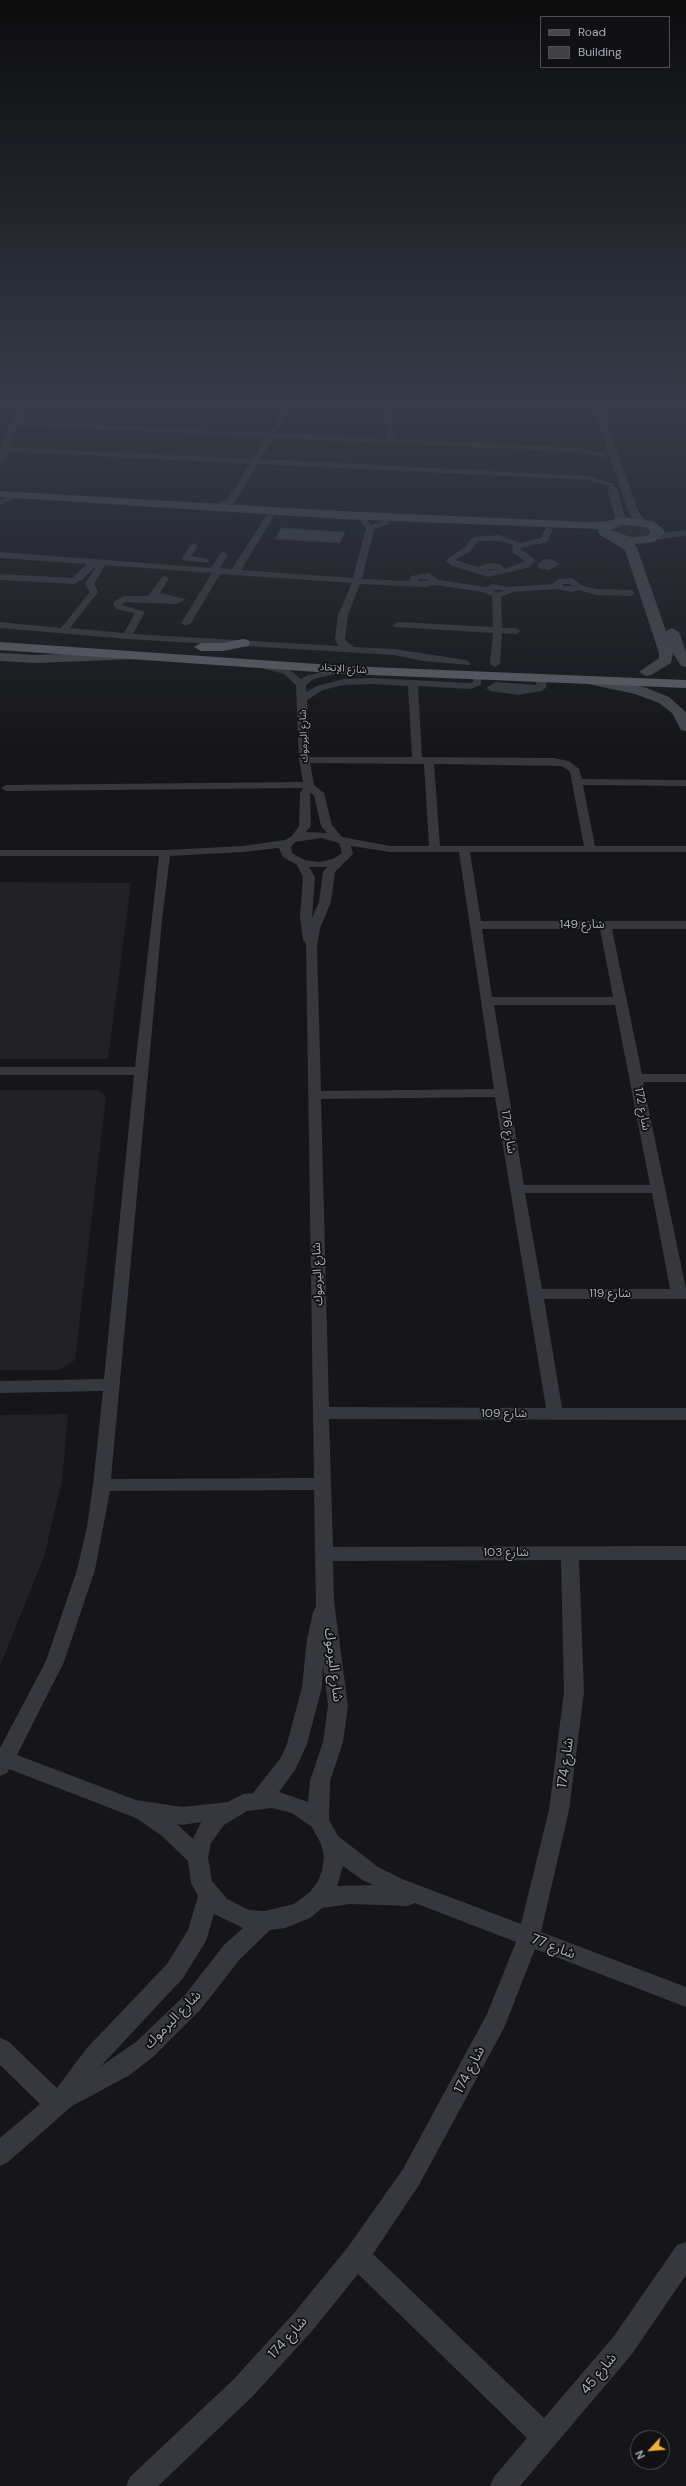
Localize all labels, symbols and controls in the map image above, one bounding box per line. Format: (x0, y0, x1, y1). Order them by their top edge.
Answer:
legend (540, 16, 670, 68)
text: Road (578, 24, 606, 40)
text: Building (578, 44, 622, 60)
street label: شارع الإتحاد (319, 661, 367, 677)
street label: شارع اليرموك (297, 709, 311, 763)
street label: شارع 149 (559, 918, 605, 932)
street label: شارع 172 (631, 1086, 653, 1132)
street label: شارع 176 (497, 1109, 519, 1155)
street label: شارع اليرموك (310, 1242, 326, 1306)
street label: شارع 119 (589, 1287, 631, 1301)
street label: شارع 109 (481, 1407, 527, 1421)
street label: شارع 103 (483, 1546, 529, 1560)
street label: شارع اليرموك (320, 1627, 346, 1703)
street label: شارع 174 (554, 1737, 578, 1789)
street label: شارع 77 (529, 1931, 577, 1963)
street label: شارع اليرموك (141, 1987, 205, 2053)
street label: شارع 174 (451, 2044, 489, 2096)
street label: شارع 174 (265, 2314, 311, 2362)
street label: شارع 45 (577, 2350, 621, 2398)
north arrow (630, 2430, 670, 2470)
text: N (632, 2448, 648, 2462)

